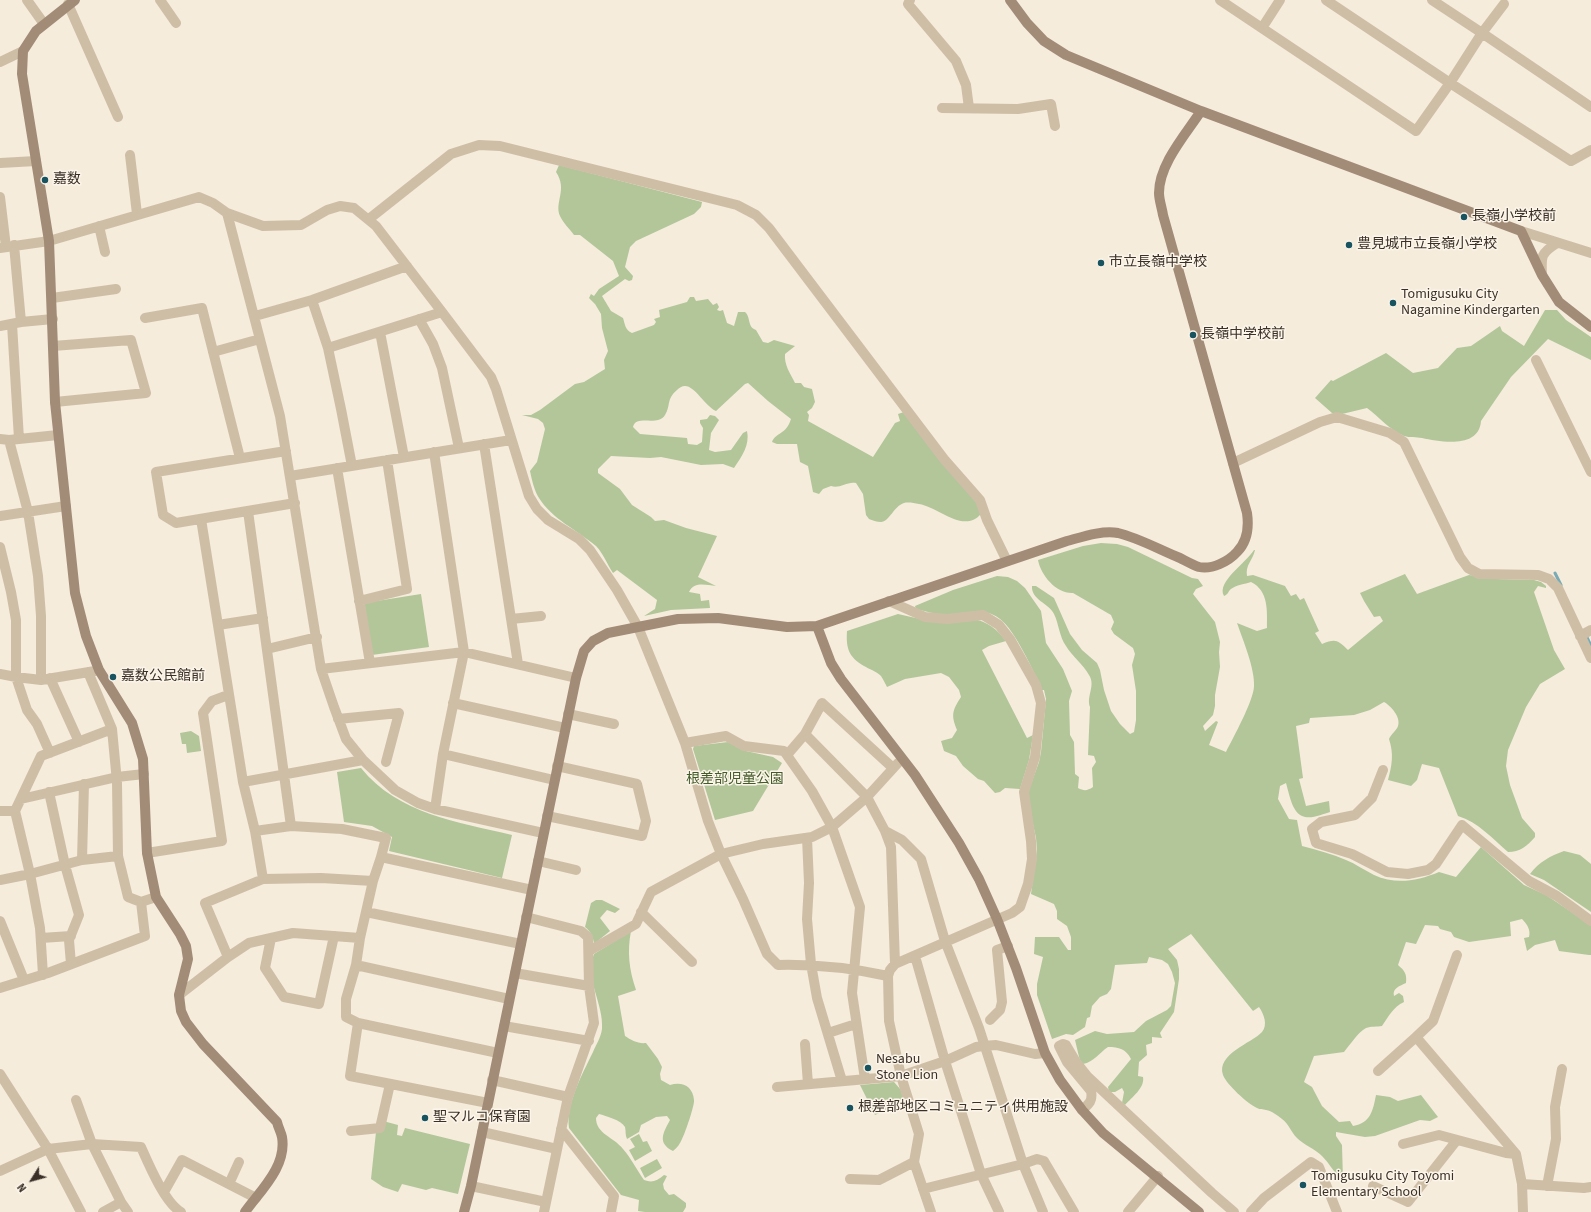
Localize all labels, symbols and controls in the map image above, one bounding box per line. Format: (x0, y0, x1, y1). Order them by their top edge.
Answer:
place label: 嘉数 (53, 172, 81, 188)
marker: 嘉数 (40, 175, 50, 185)
place label: 長嶺小学校前 (1472, 209, 1556, 225)
marker: 長嶺小学校前 (1459, 212, 1469, 222)
place label: 豊見城市立長嶺小学校 (1357, 237, 1497, 253)
marker: 豊見城市立長嶺小学校 (1344, 240, 1354, 250)
place label: 市立長嶺中学校 (1109, 255, 1207, 271)
marker: 市立長嶺中学校 (1096, 258, 1106, 268)
place label: Tomigusuku City Nagamine Kindergarten (1401, 287, 1540, 320)
marker: Tomigusuku City Nagamine Kindergarten (1388, 298, 1398, 308)
place label: 長嶺中学校前 (1201, 327, 1285, 343)
marker: 長嶺中学校前 (1188, 330, 1198, 340)
place label: 嘉数公民館前 (121, 669, 205, 685)
marker: 嘉数公民館前 (108, 672, 118, 682)
park label: 根差部児童公園 (686, 772, 784, 788)
place label: Nesabu Stone Lion (876, 1052, 938, 1084)
marker: Nesabu Stone Lion (863, 1063, 873, 1073)
place label: 根差部地区コミュニティ供用施設 (858, 1100, 1068, 1116)
marker: 根差部地区コミュニティ供用施設 (845, 1103, 855, 1113)
place label: 聖マルコ保育園 (433, 1110, 531, 1126)
marker: 聖マルコ保育園 (420, 1113, 430, 1123)
north arrow (12, 1160, 52, 1200)
place label: Tomigusuku City Toyomi Elementary School (1311, 1169, 1454, 1202)
text: N (14, 1180, 30, 1195)
marker: Tomigusuku City Toyomi Elementary School (1298, 1180, 1308, 1190)

